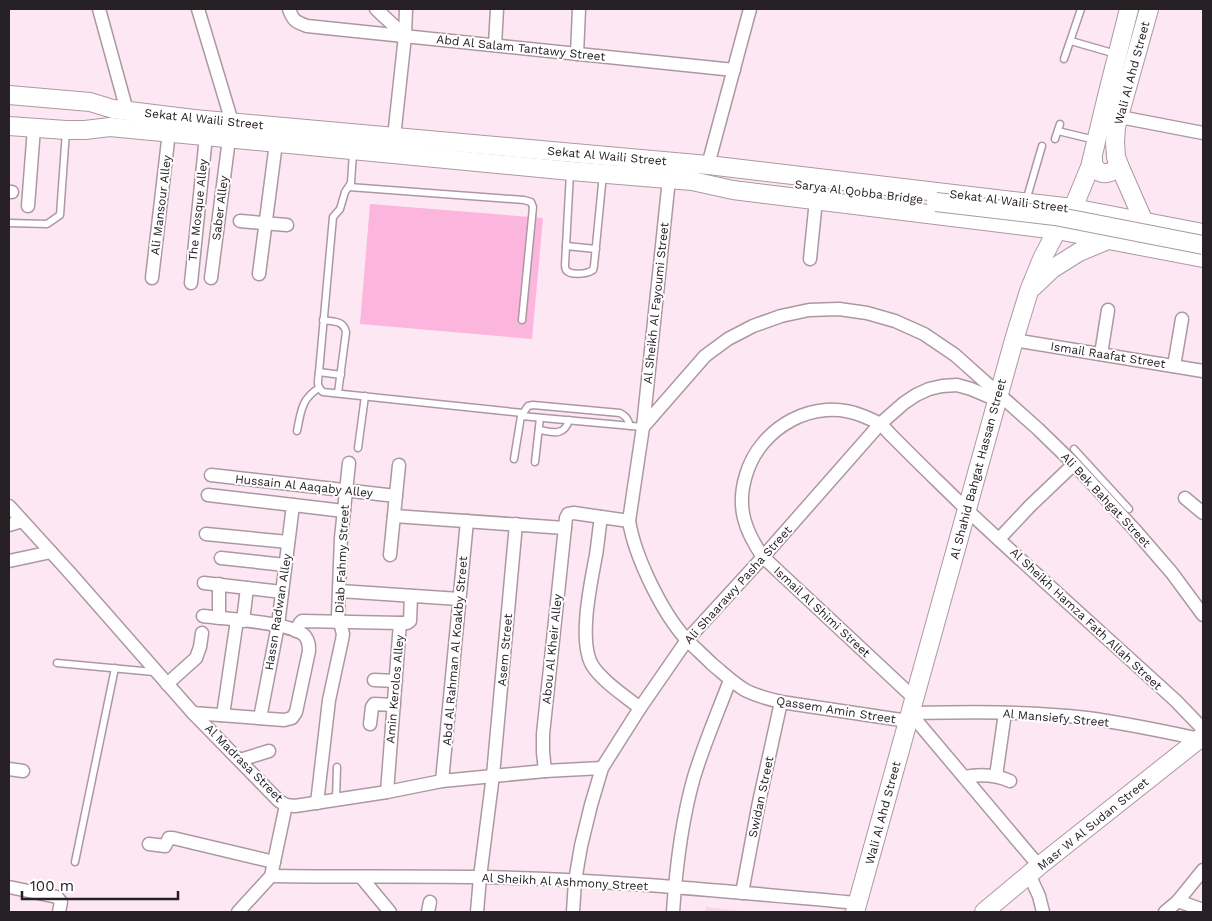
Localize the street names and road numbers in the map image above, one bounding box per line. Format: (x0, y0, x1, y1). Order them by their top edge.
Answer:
street label: Wali Al Ahd Street (1111, 20, 1153, 126)
street label: Abd Al Salam Tantawy Street (436, 32, 606, 64)
street label: Sekat Al Waili Street (144, 106, 264, 132)
street label: Sekat Al Waili Street (547, 144, 667, 168)
street label: Ali Mansour Alley (148, 153, 174, 256)
street label: The Mosque Alley (186, 157, 210, 262)
street label: Saber Alley (209, 174, 231, 241)
street label: Sarya Al Qobba Bridge (794, 177, 924, 207)
street label: Sekat Al Waili Street (949, 187, 1069, 215)
street label: Al Sheikh Al Fayoumi Street (641, 222, 671, 384)
street label: Ismail Raafat Street (1050, 339, 1166, 371)
street label: Al Shahid Bahgat Hassan Street (947, 377, 1009, 561)
street label: Ali Bek Bahgat Street (1058, 450, 1154, 550)
street label: Hussain Al Aaqaby Alley (234, 472, 374, 500)
street label: Diab Fahmy Street (332, 504, 352, 614)
street label: Ali Shaarawy Pasha Street (681, 523, 795, 647)
street label: Al Sheikh Hamza Fath Allah Street (1007, 545, 1165, 693)
street label: Hassn Radwan Alley (262, 552, 294, 671)
street label: Abd Al Rahman Al Koakby Street (440, 556, 470, 746)
street label: Ismail Al Shimi Street (771, 564, 873, 660)
street label: Abou Al Kheir Alley (539, 592, 565, 705)
street label: Asem Street (495, 613, 515, 687)
street label: Amin Kerolos Alley (383, 633, 407, 744)
street label: Qassem Amin Street (775, 694, 897, 726)
street label: Al Mansiefy Street (1002, 706, 1110, 730)
street label: Al Madrasa Street (202, 721, 286, 805)
street label: Swidan Street (746, 755, 776, 839)
street label: Wali Al Ahd Street (862, 760, 904, 866)
street label: Masr W Al Sudan Street (1035, 775, 1151, 873)
street label: Al Sheikh Al Ashmony Street (481, 871, 649, 893)

